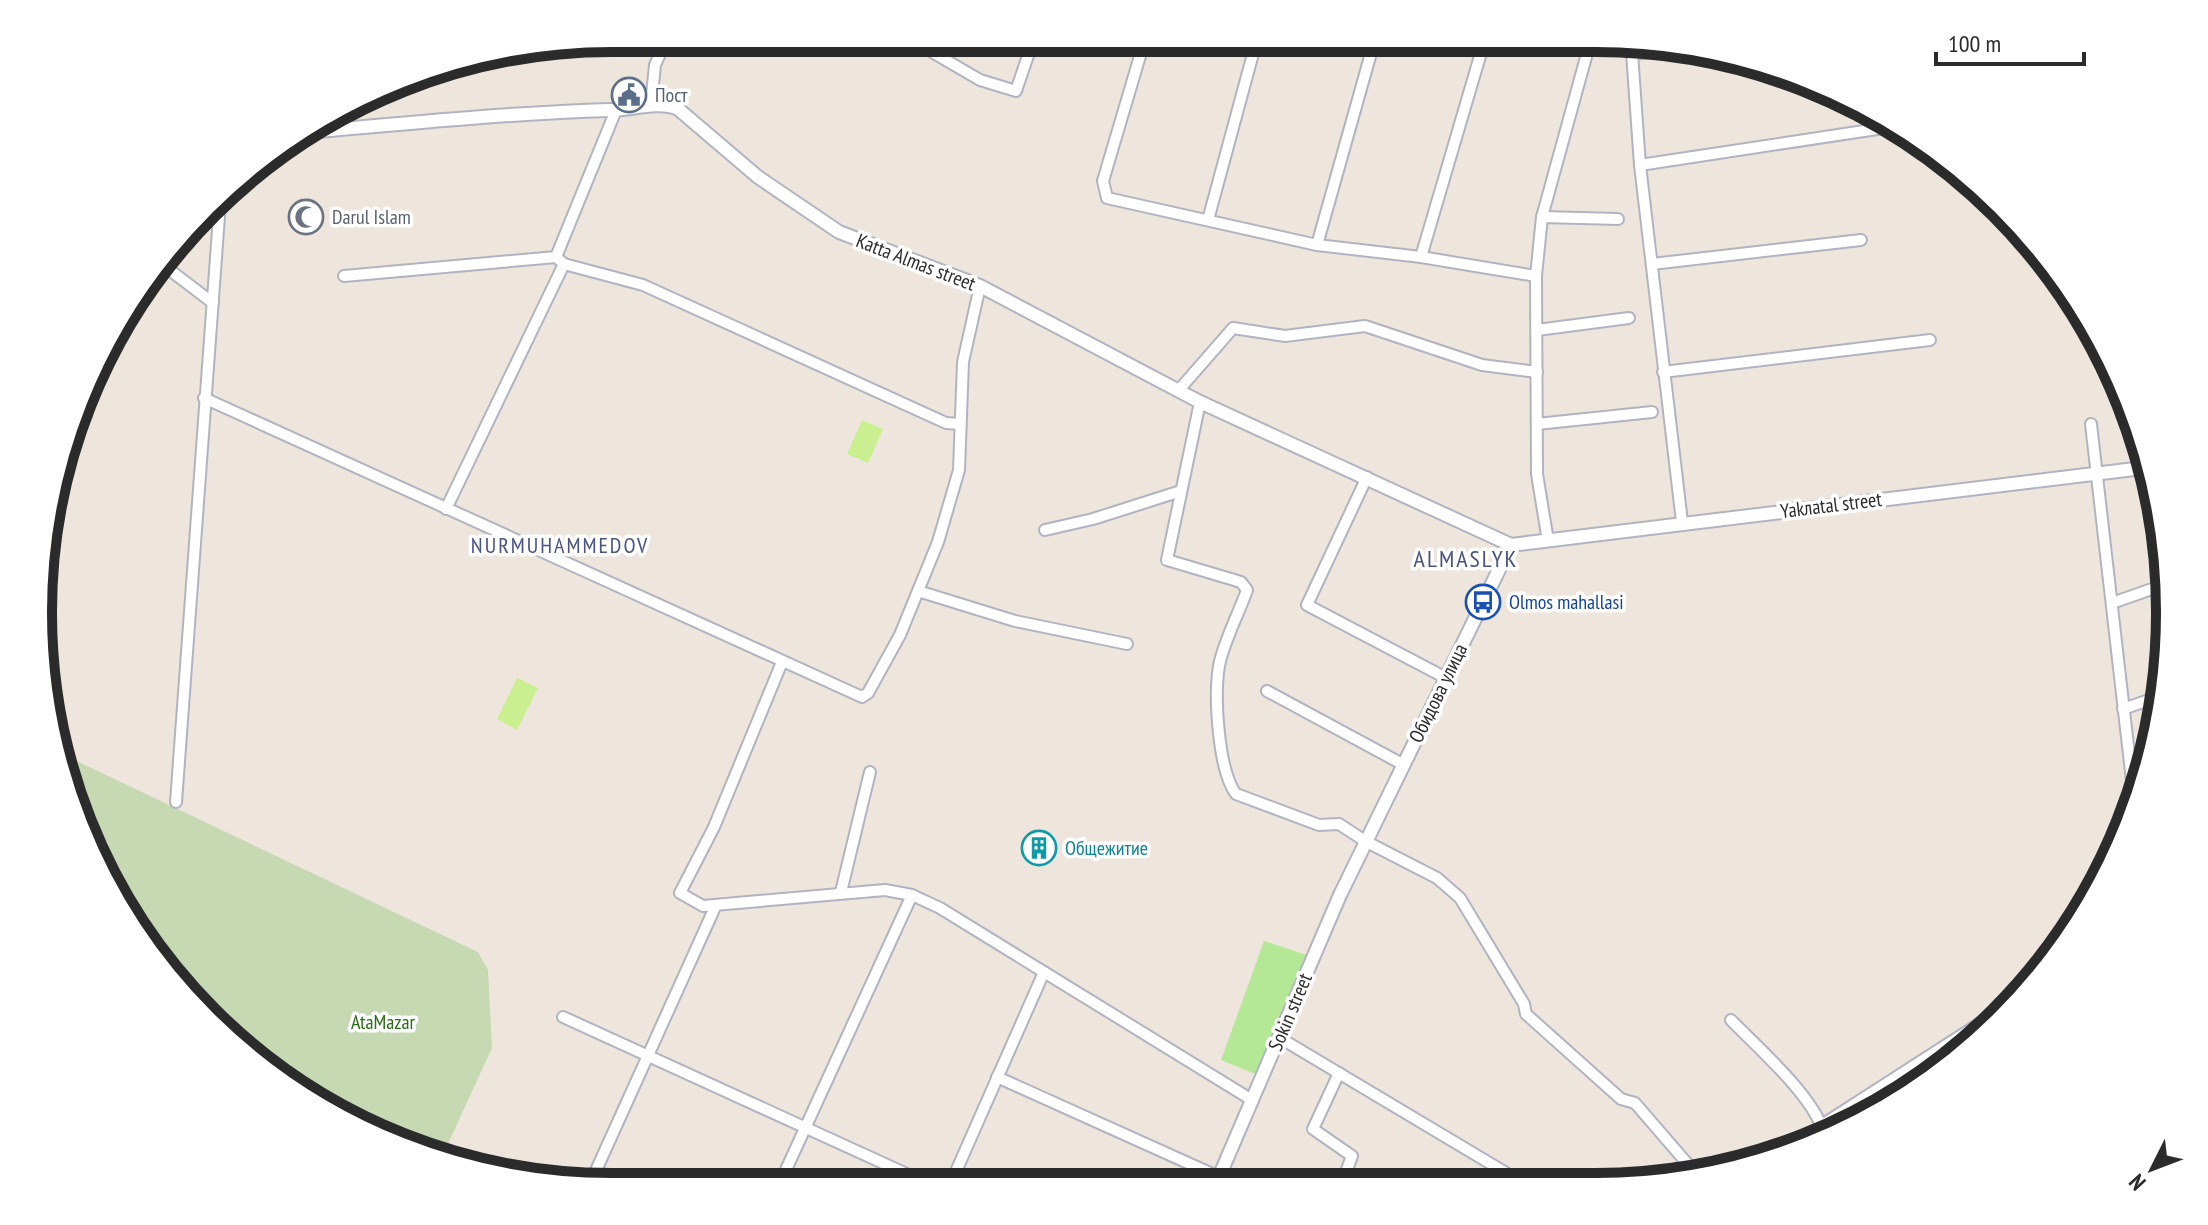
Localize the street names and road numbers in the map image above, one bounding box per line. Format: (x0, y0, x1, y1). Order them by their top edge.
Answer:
street label: Katta Almas street (853, 227, 980, 297)
street label: Yakлatal street (1779, 486, 1884, 524)
street label: Обидова улица (1403, 639, 1473, 747)
street label: Sokin street (1262, 969, 1318, 1055)

